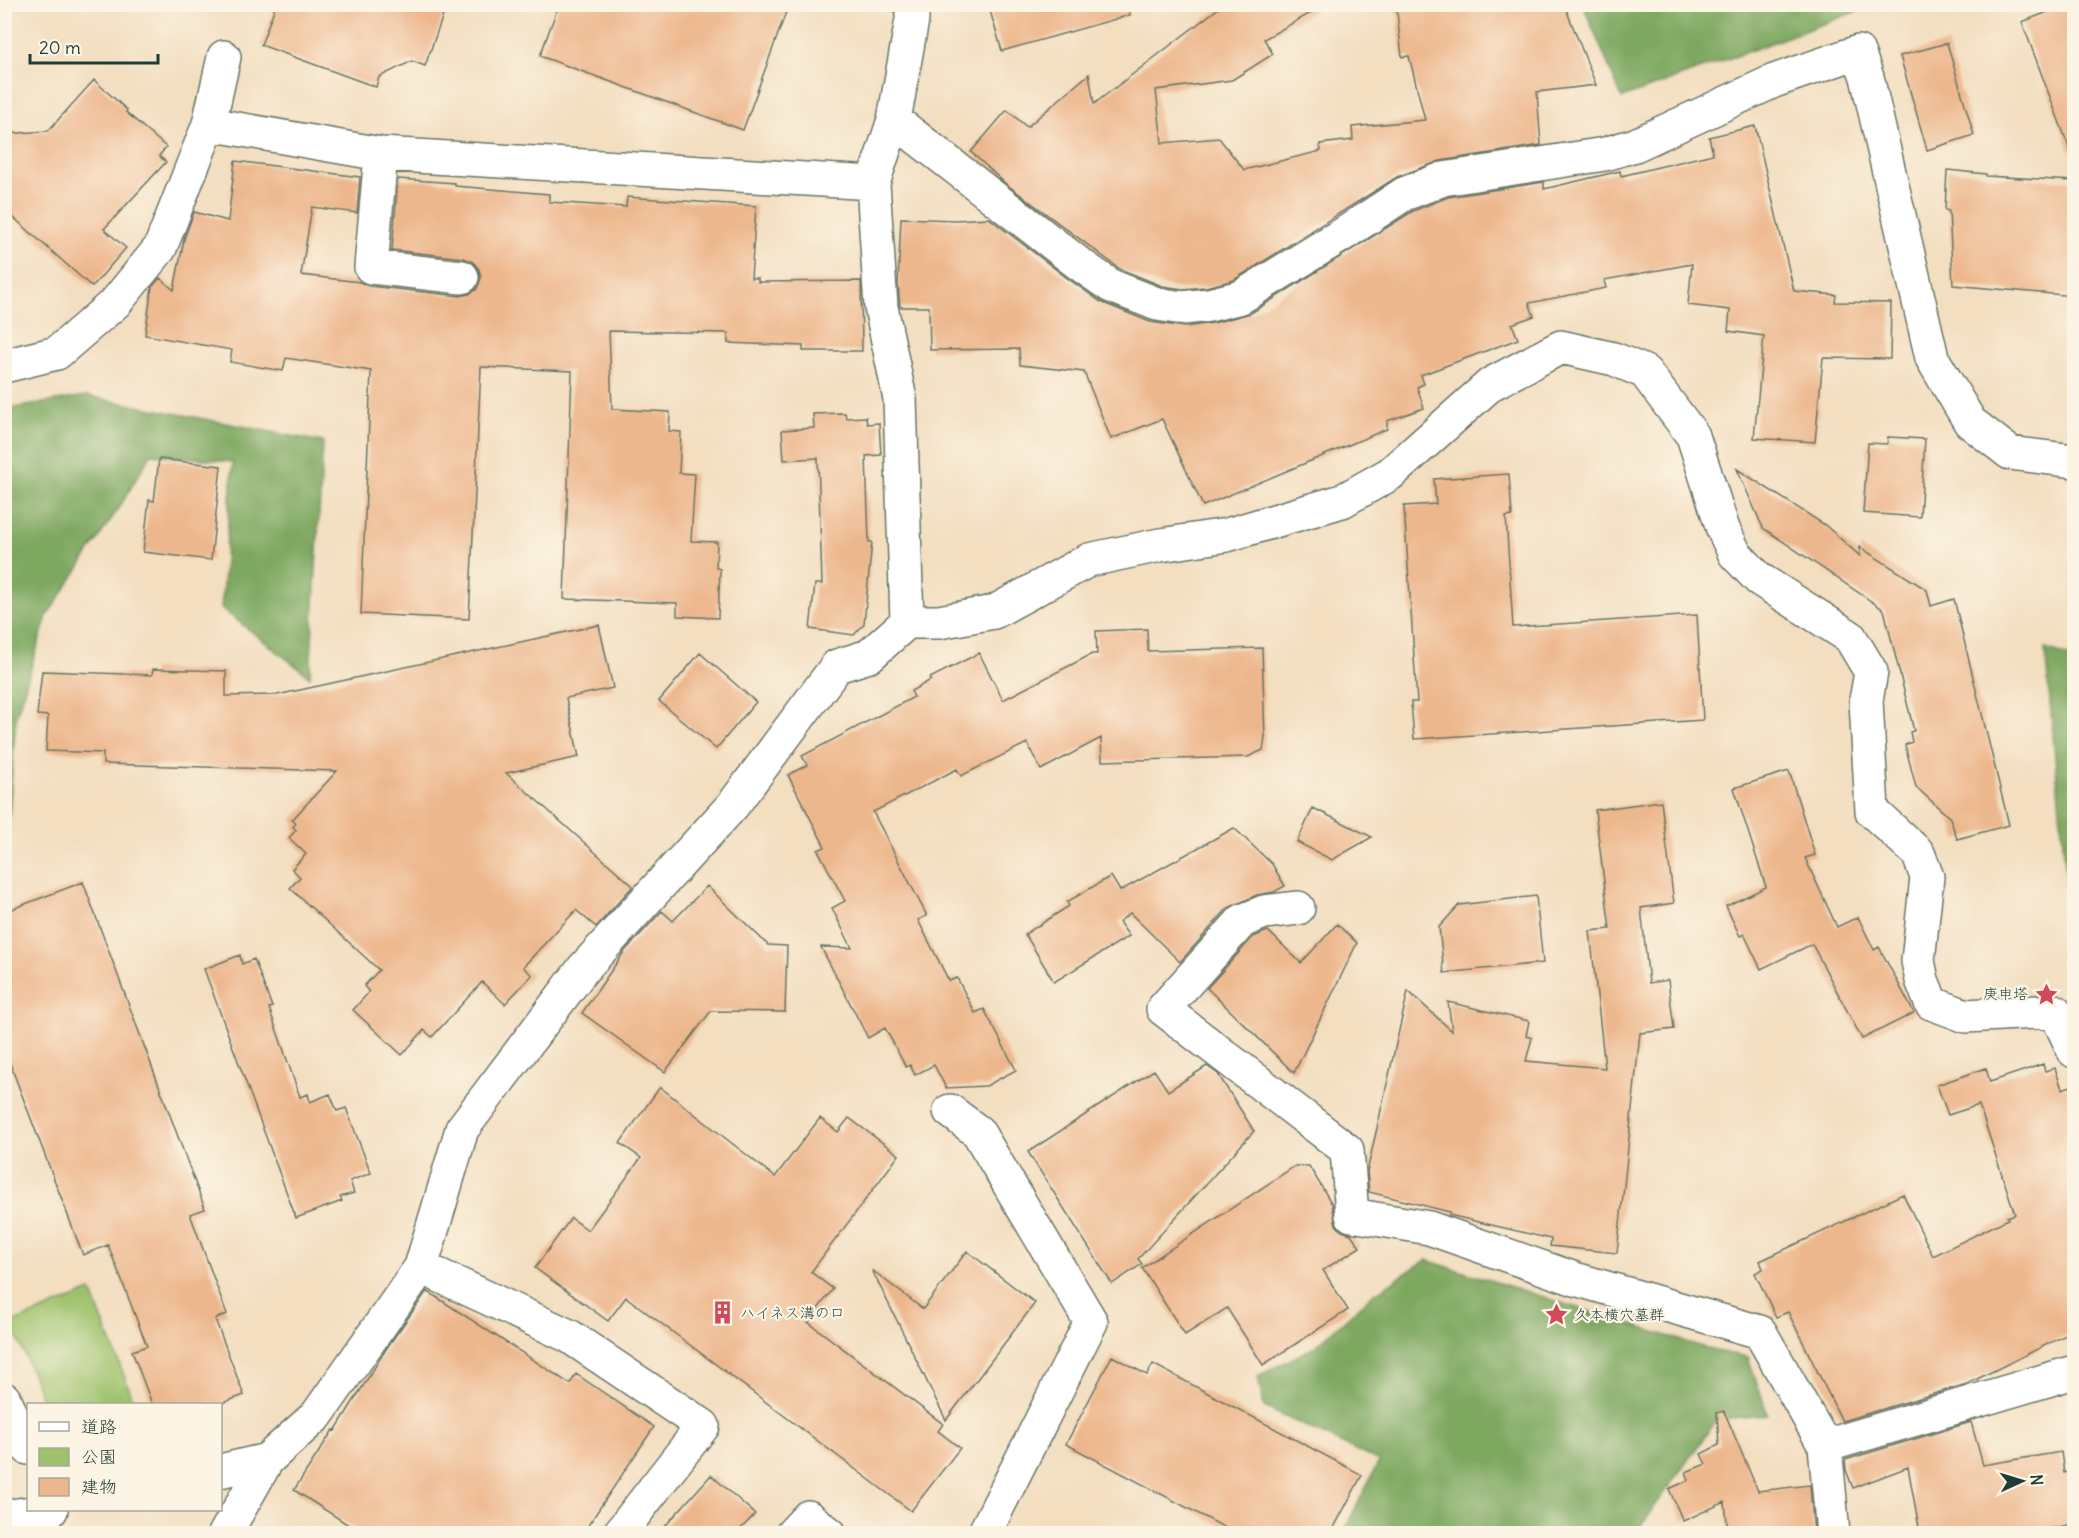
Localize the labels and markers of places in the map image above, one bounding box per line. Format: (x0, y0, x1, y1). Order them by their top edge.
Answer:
place icon: 庚申塔 (2033, 981, 2059, 1007)
place label: 庚申塔 (1983, 984, 2028, 1003)
building icon: ハイネス溝の口 (709, 1300, 735, 1326)
place icon: 久本横穴墓群 (1543, 1302, 1569, 1328)
place label: ハイネス溝の口 (740, 1303, 845, 1322)
place label: 久本横穴墓群 (1574, 1305, 1664, 1324)

